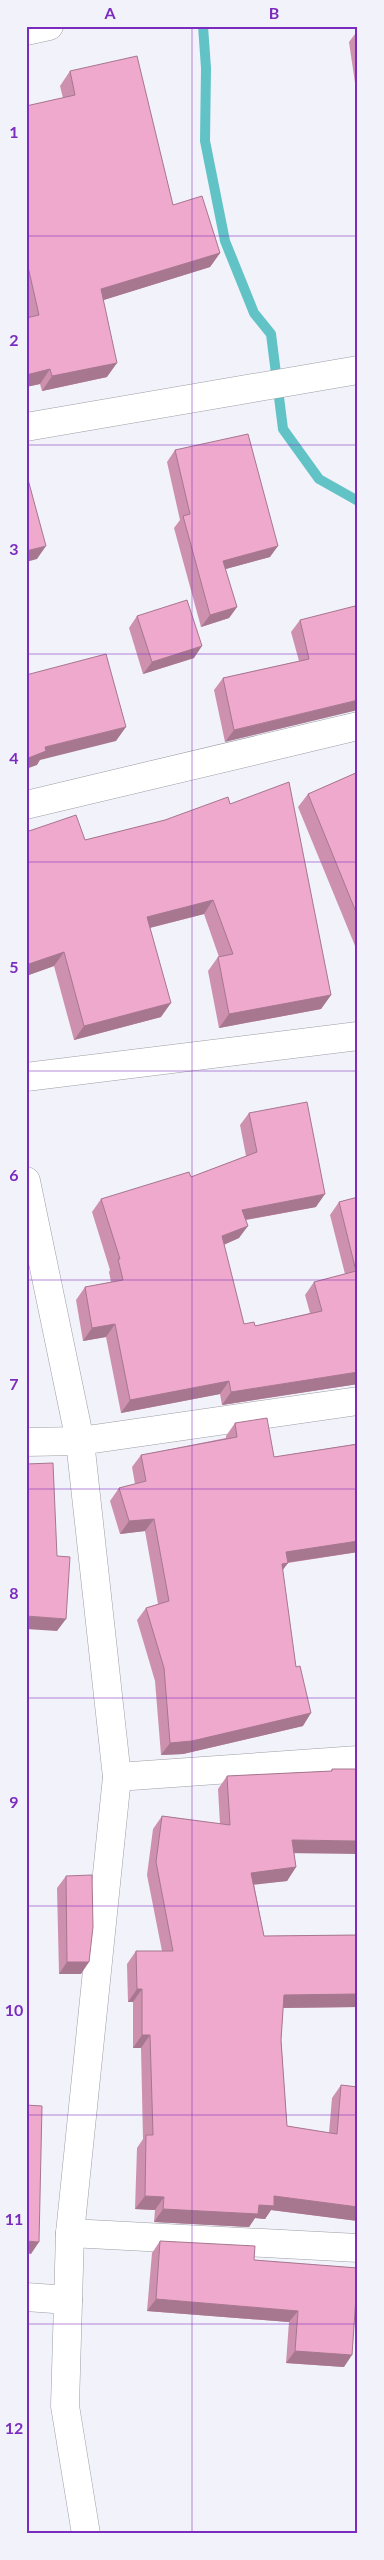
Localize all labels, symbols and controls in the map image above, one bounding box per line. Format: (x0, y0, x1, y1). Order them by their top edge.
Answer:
text: A (103, 3, 116, 22)
text: B (269, 3, 279, 22)
text: 1 (9, 122, 19, 141)
text: 2 (9, 330, 19, 349)
text: 3 (9, 539, 19, 558)
text: 4 (9, 748, 19, 767)
text: 5 (9, 957, 19, 976)
text: 6 (9, 1165, 19, 1184)
text: 7 (9, 1374, 19, 1393)
text: 8 (9, 1583, 19, 1602)
text: 9 (9, 1792, 19, 1811)
text: 10 (5, 2000, 23, 2019)
text: 11 (5, 2209, 23, 2228)
text: 12 (5, 2418, 23, 2437)

